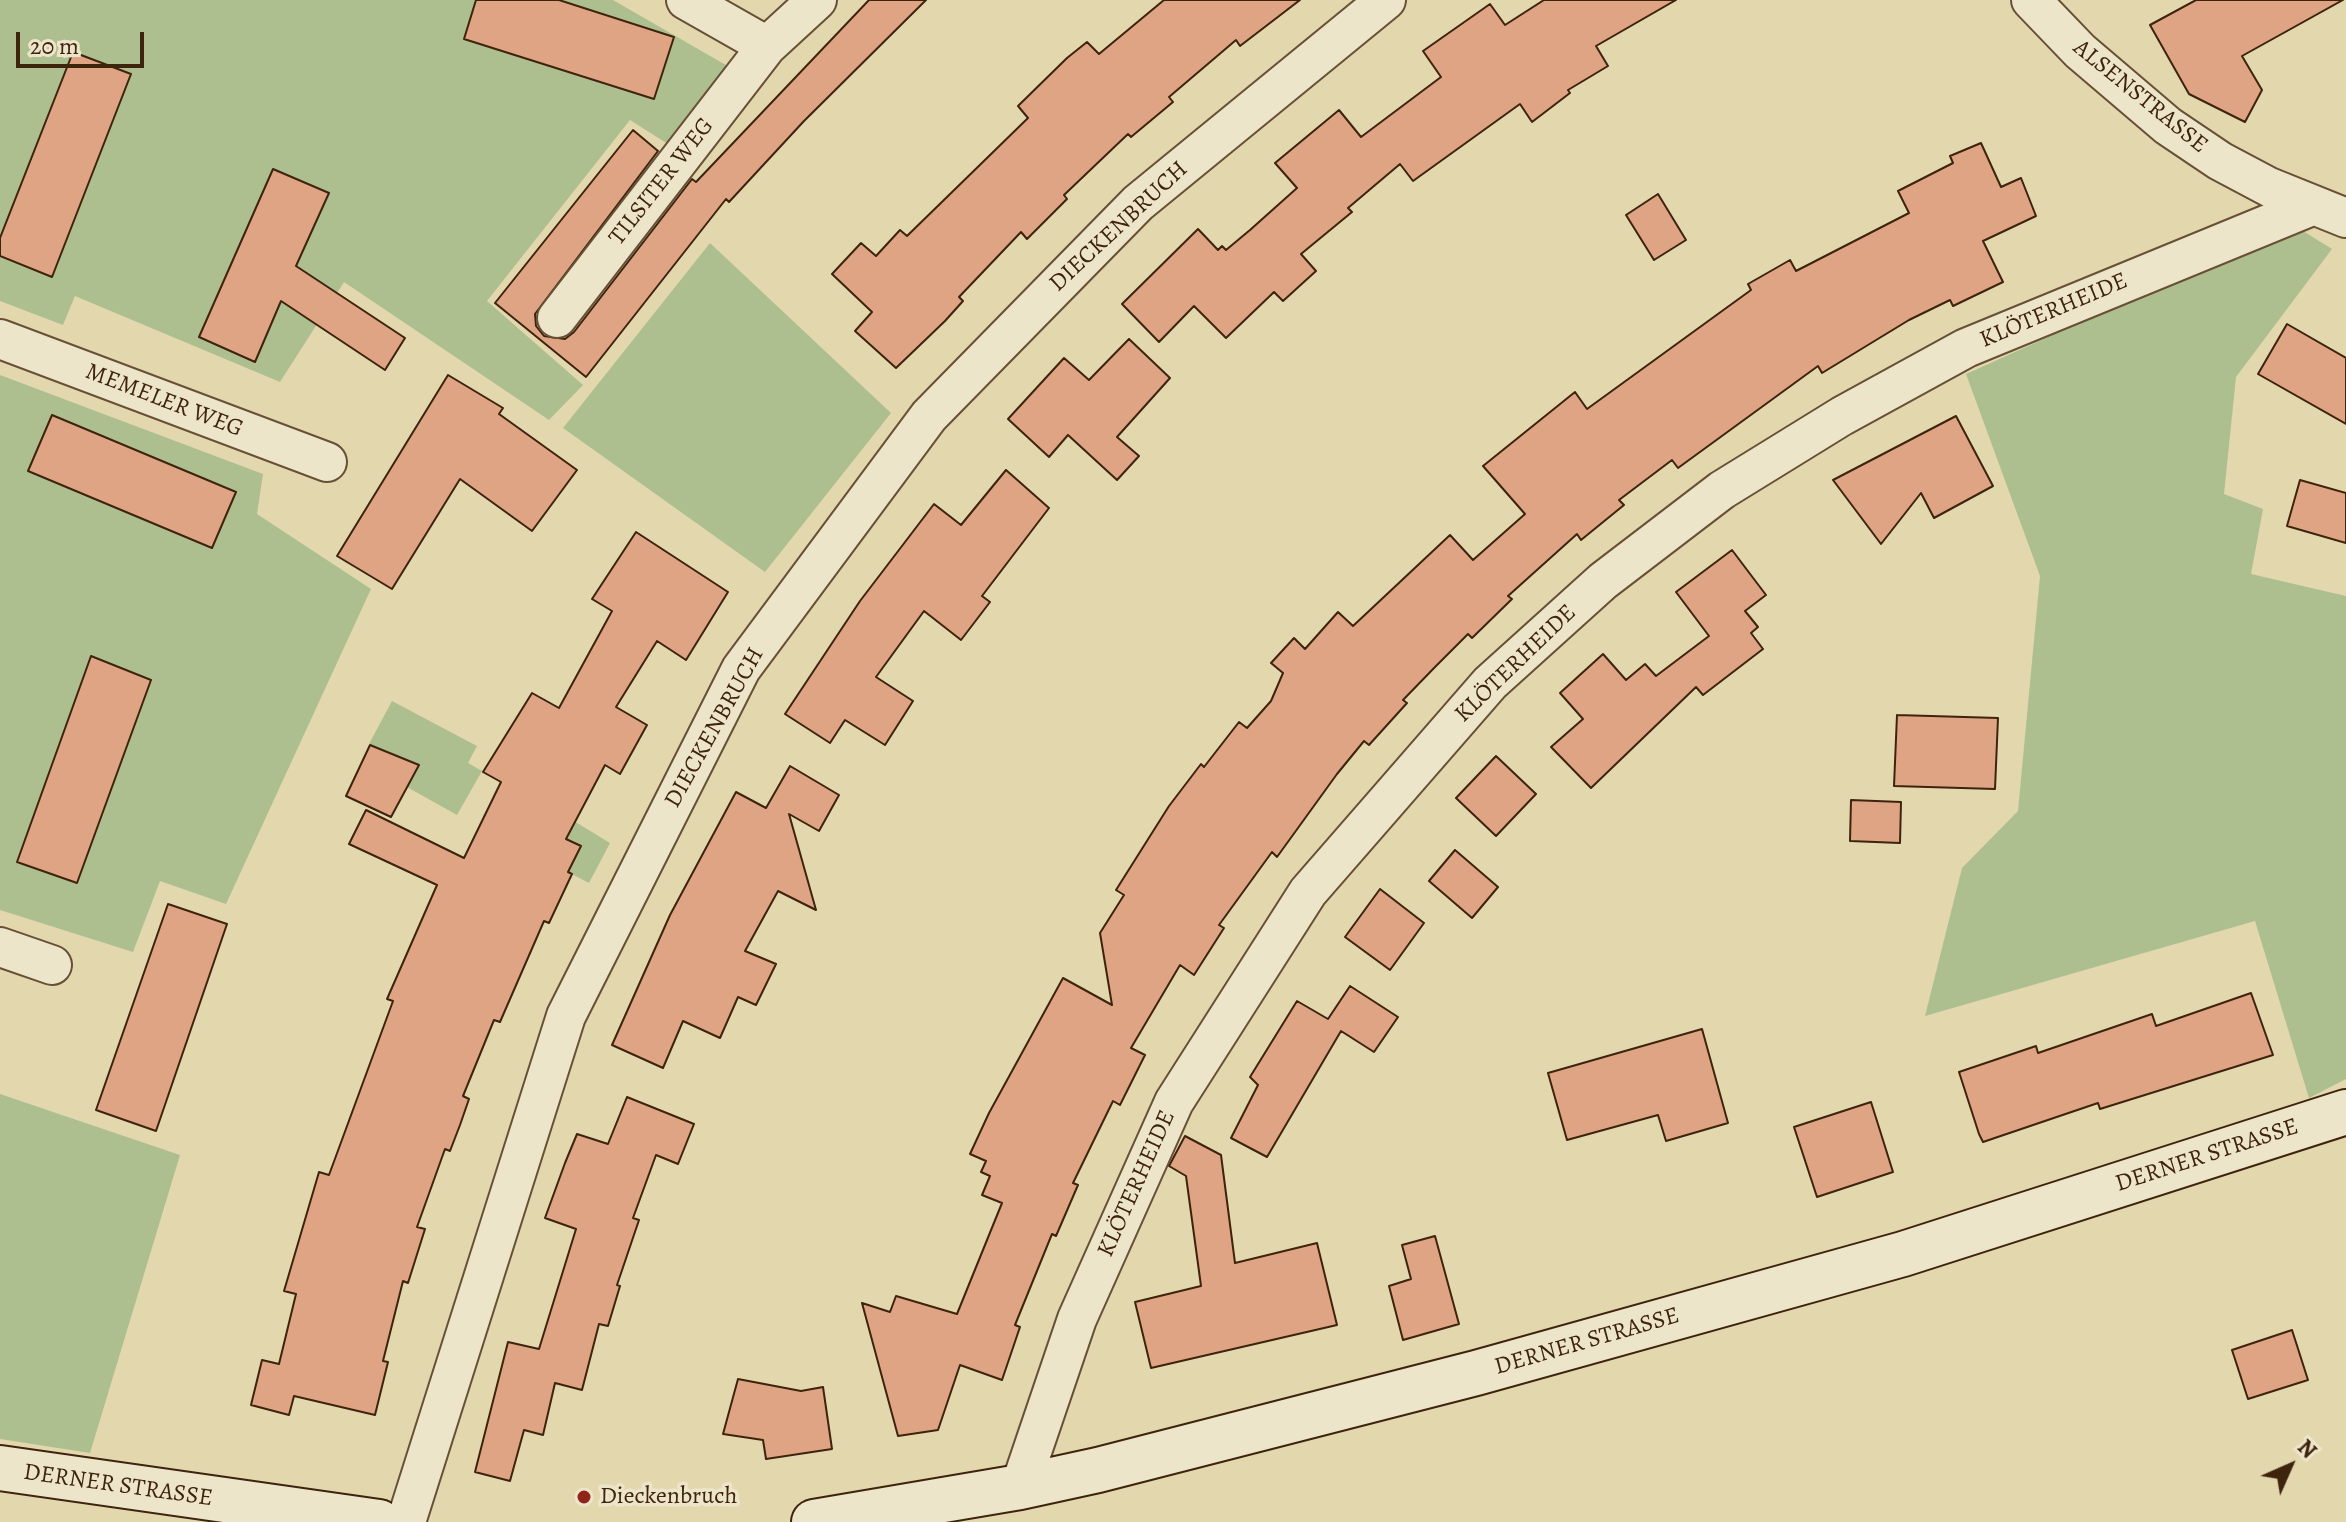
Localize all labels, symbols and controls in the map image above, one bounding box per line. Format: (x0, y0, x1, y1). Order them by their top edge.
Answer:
scale bar (20, 16, 148, 66)
text: 20 m (30, 30, 79, 62)
street label: ALSENSTRASSE (2067, 34, 2213, 160)
street label: TILSITER WEG (603, 113, 721, 251)
street label: DIECKENBRUCH (1044, 156, 1194, 298)
street label: KLÖTERHEIDE (1976, 267, 2132, 355)
street label: MEMELER WEG (81, 358, 247, 444)
street label: KLÖTERHEIDE (1449, 599, 1583, 729)
street label: DIECKENBRUCH (659, 643, 771, 813)
street label: KLÖTERHEIDE (1092, 1106, 1182, 1262)
street label: DERNER STRASSE (2112, 1113, 2302, 1199)
street label: DERNER STRASSE (1491, 1302, 1683, 1382)
north arrow (2250, 1426, 2330, 1506)
text: N (2291, 1433, 2323, 1465)
street label: DERNER STRASSE (22, 1458, 214, 1514)
place label: Dieckenbruch (600, 1483, 737, 1511)
marker: Dieckenbruch (575, 1488, 593, 1506)

